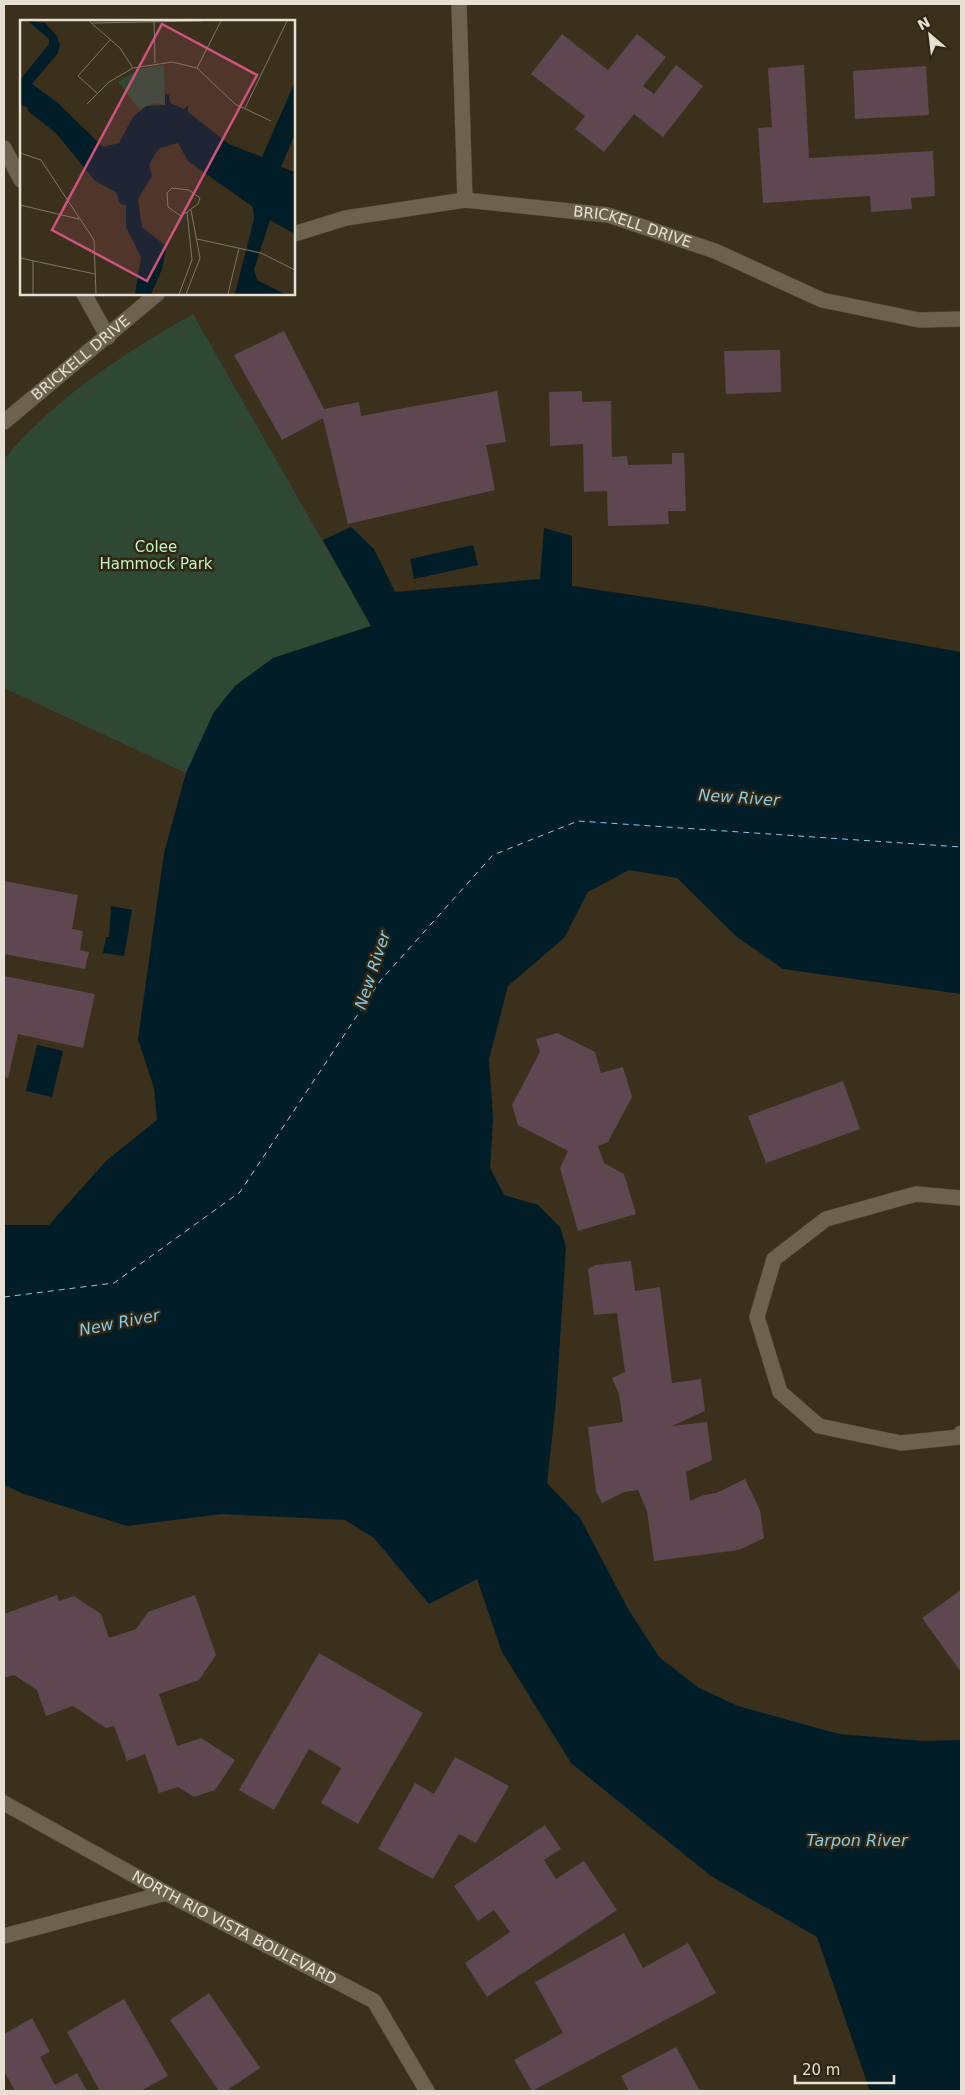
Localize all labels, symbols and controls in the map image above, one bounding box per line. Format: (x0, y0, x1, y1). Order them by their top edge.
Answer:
north arrow (905, 10, 955, 60)
text: N (915, 14, 933, 33)
inset map (20, 20, 295, 295)
street label: BRICKELL DRIVE (572, 202, 694, 252)
street label: BRICKELL DRIVE (28, 312, 134, 404)
park label: Colee Hammock Park (100, 538, 213, 573)
water label: New River (698, 785, 782, 810)
water label: New River (351, 927, 395, 1012)
water label: New River (77, 1305, 162, 1340)
water label: Tarpon River (806, 1831, 909, 1850)
street label: NORTH RIO VISTA BOULEVARD (129, 1867, 340, 1989)
scale bar (795, 2052, 894, 2084)
text: 20 m (802, 2061, 840, 2079)

